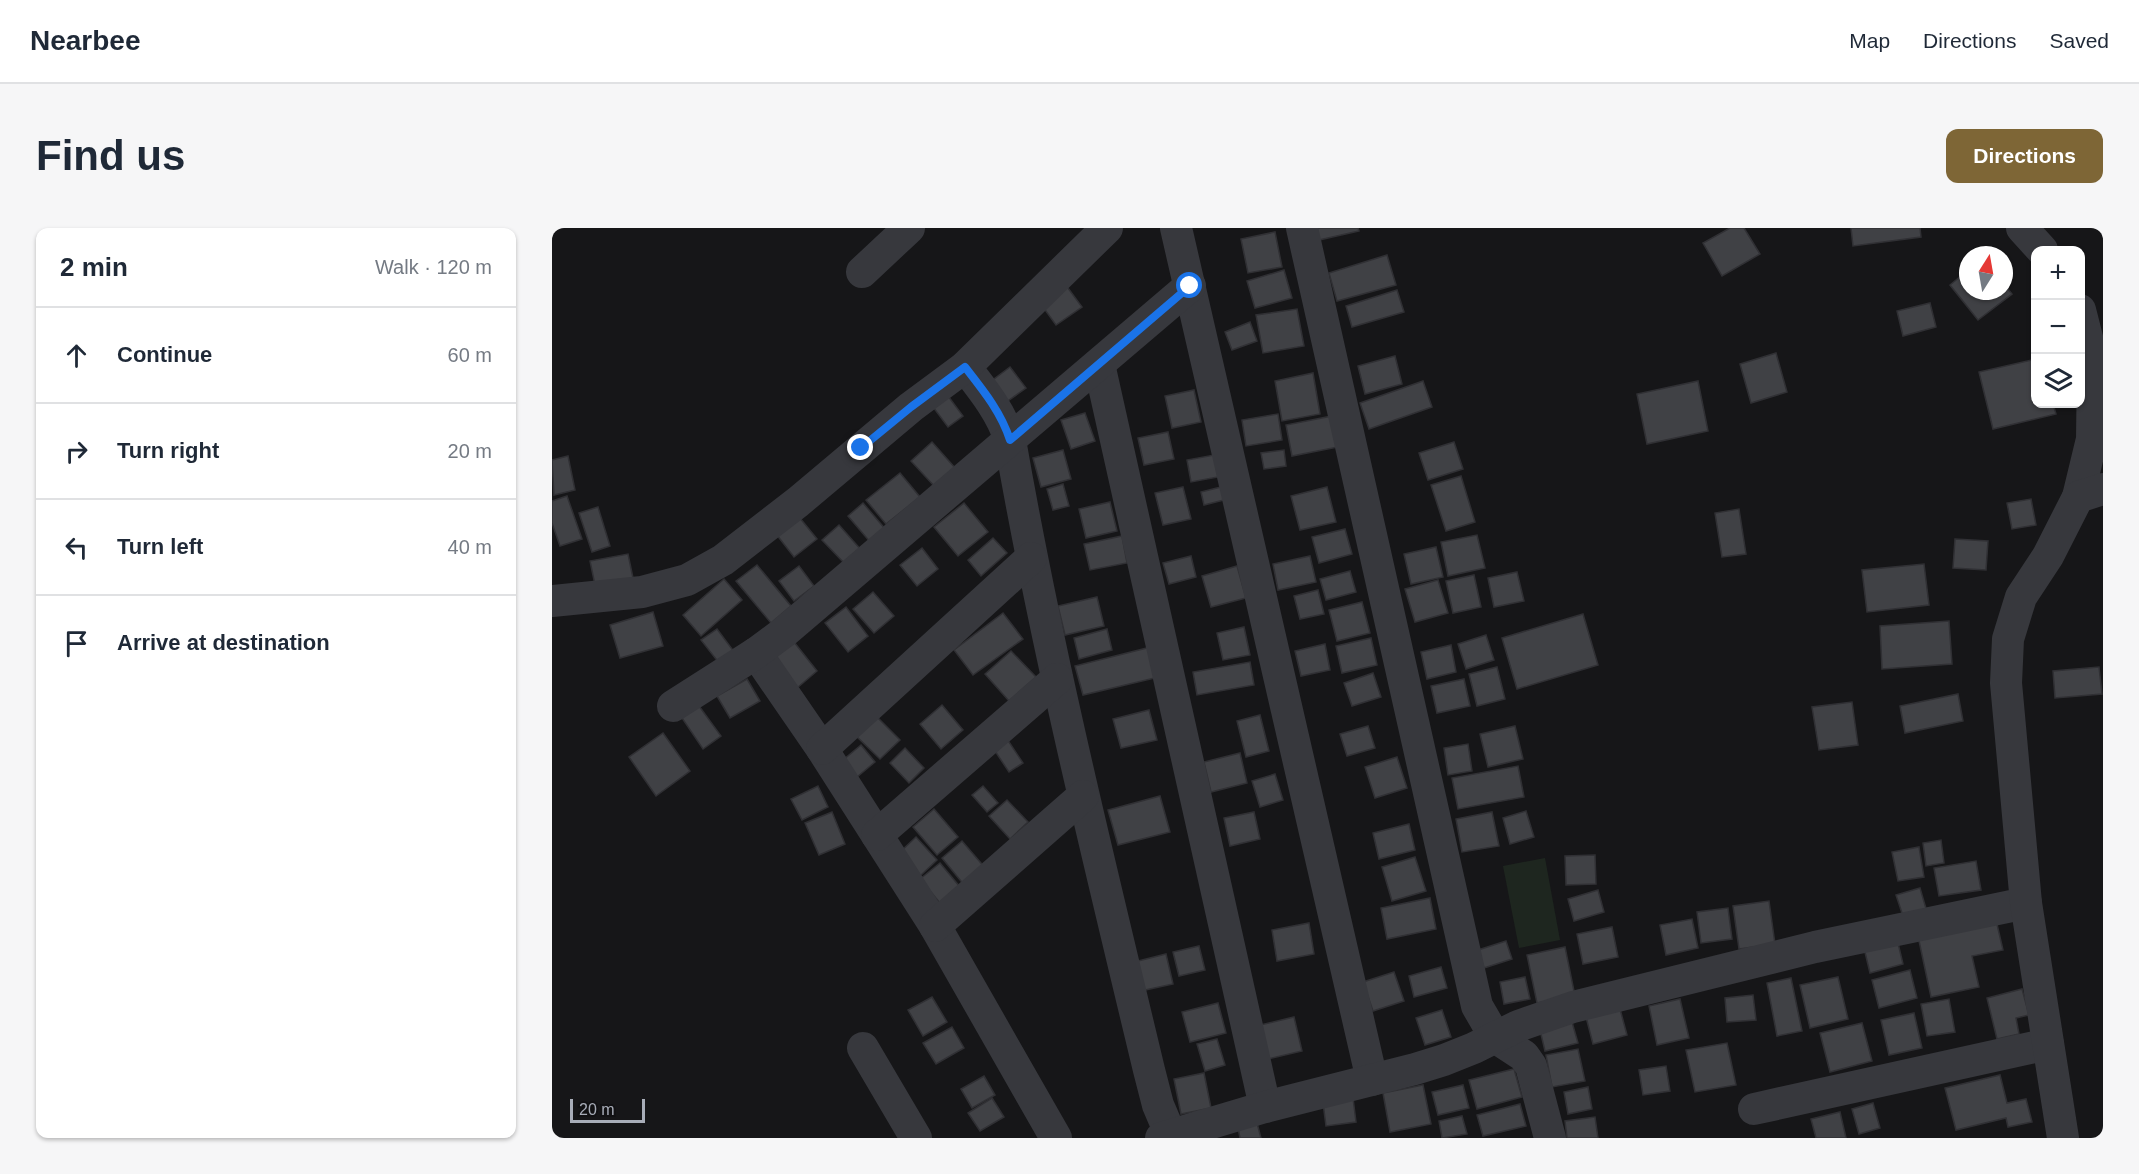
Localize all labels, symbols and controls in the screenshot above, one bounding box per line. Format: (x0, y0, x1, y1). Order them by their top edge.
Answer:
text: Nearbee (30, 25, 141, 56)
text: Map (1849, 29, 1890, 52)
text: Directions (1923, 29, 2016, 52)
text: Saved (2049, 29, 2109, 52)
button: Directions (1946, 129, 2103, 183)
text: Find us (36, 132, 185, 179)
north arrow (1959, 246, 2013, 300)
map controls (2031, 246, 2085, 408)
button: + (2031, 246, 2085, 300)
text: 2 min (60, 252, 128, 282)
text: Walk · 120 m (375, 256, 492, 278)
route start (1176, 272, 1202, 298)
button: − (2031, 300, 2085, 354)
icon: ahead (60, 339, 93, 372)
text: Continue (117, 342, 212, 367)
text: 60 m (448, 344, 492, 366)
button: layers (2031, 354, 2085, 408)
route end (847, 434, 873, 460)
icon: right (60, 435, 93, 468)
text: Turn right (117, 438, 219, 463)
text: 20 m (448, 440, 492, 462)
icon: left (60, 531, 93, 564)
text: Turn left (117, 534, 203, 559)
text: 40 m (448, 536, 492, 558)
icon: arrive (60, 627, 93, 660)
text: Arrive at destination (117, 630, 330, 655)
scale bar (570, 1096, 645, 1124)
text: 20 m (579, 1101, 615, 1118)

